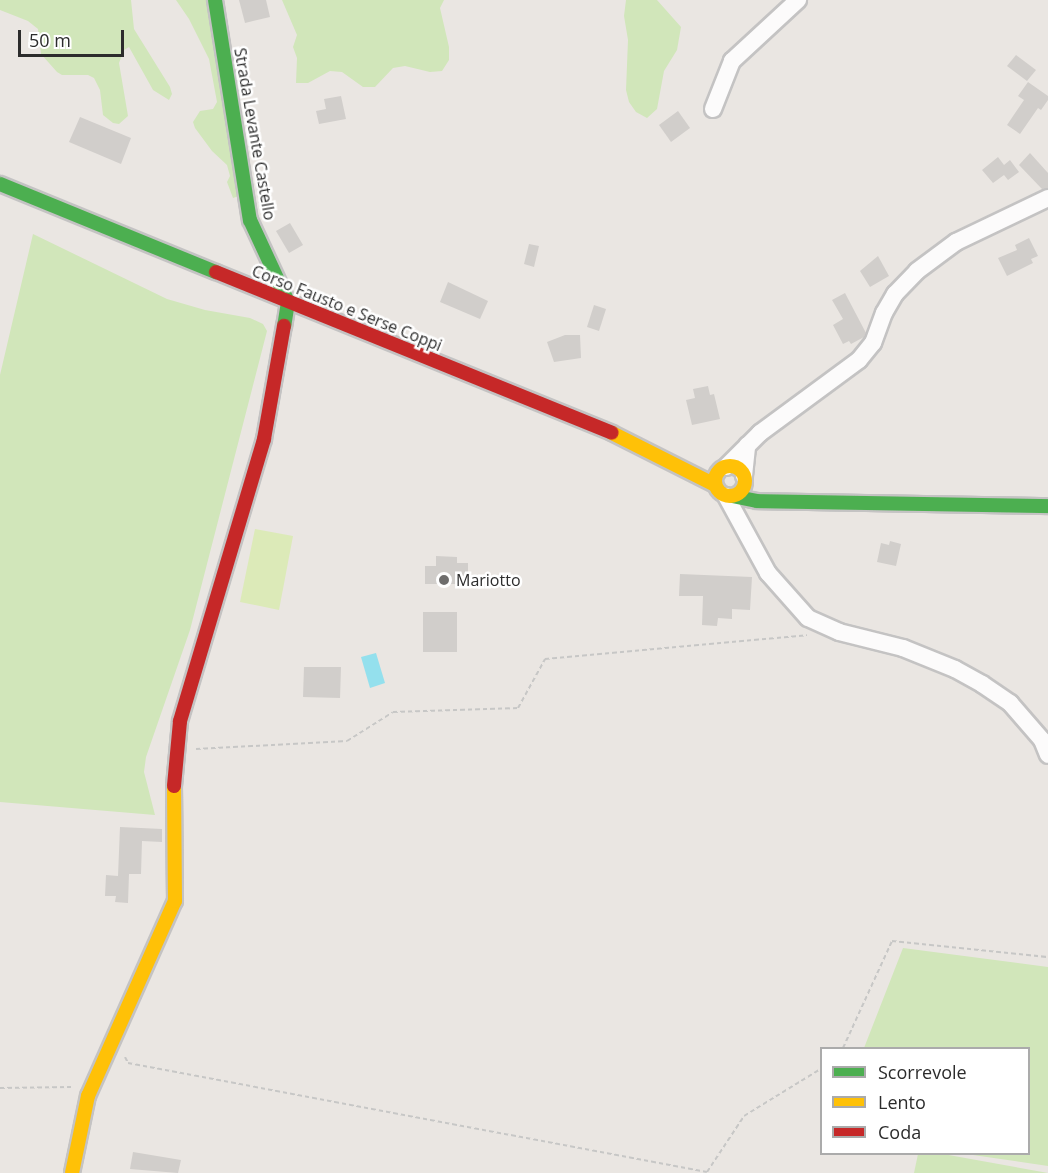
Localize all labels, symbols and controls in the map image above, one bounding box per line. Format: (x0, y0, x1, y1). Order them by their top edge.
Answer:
scale bar (21, 18, 128, 56)
text: 50 m (29, 28, 71, 52)
street label: Strada Levante Castello (230, 46, 280, 222)
street label: Corso Fausto e Serse Coppi (249, 261, 445, 355)
place label: Mariotto (456, 570, 521, 590)
marker: Mariotto (437, 573, 451, 587)
legend (820, 1047, 1030, 1155)
text: Scorrevole (878, 1060, 967, 1084)
text: Lento (878, 1090, 926, 1114)
text: Coda (878, 1120, 921, 1144)

